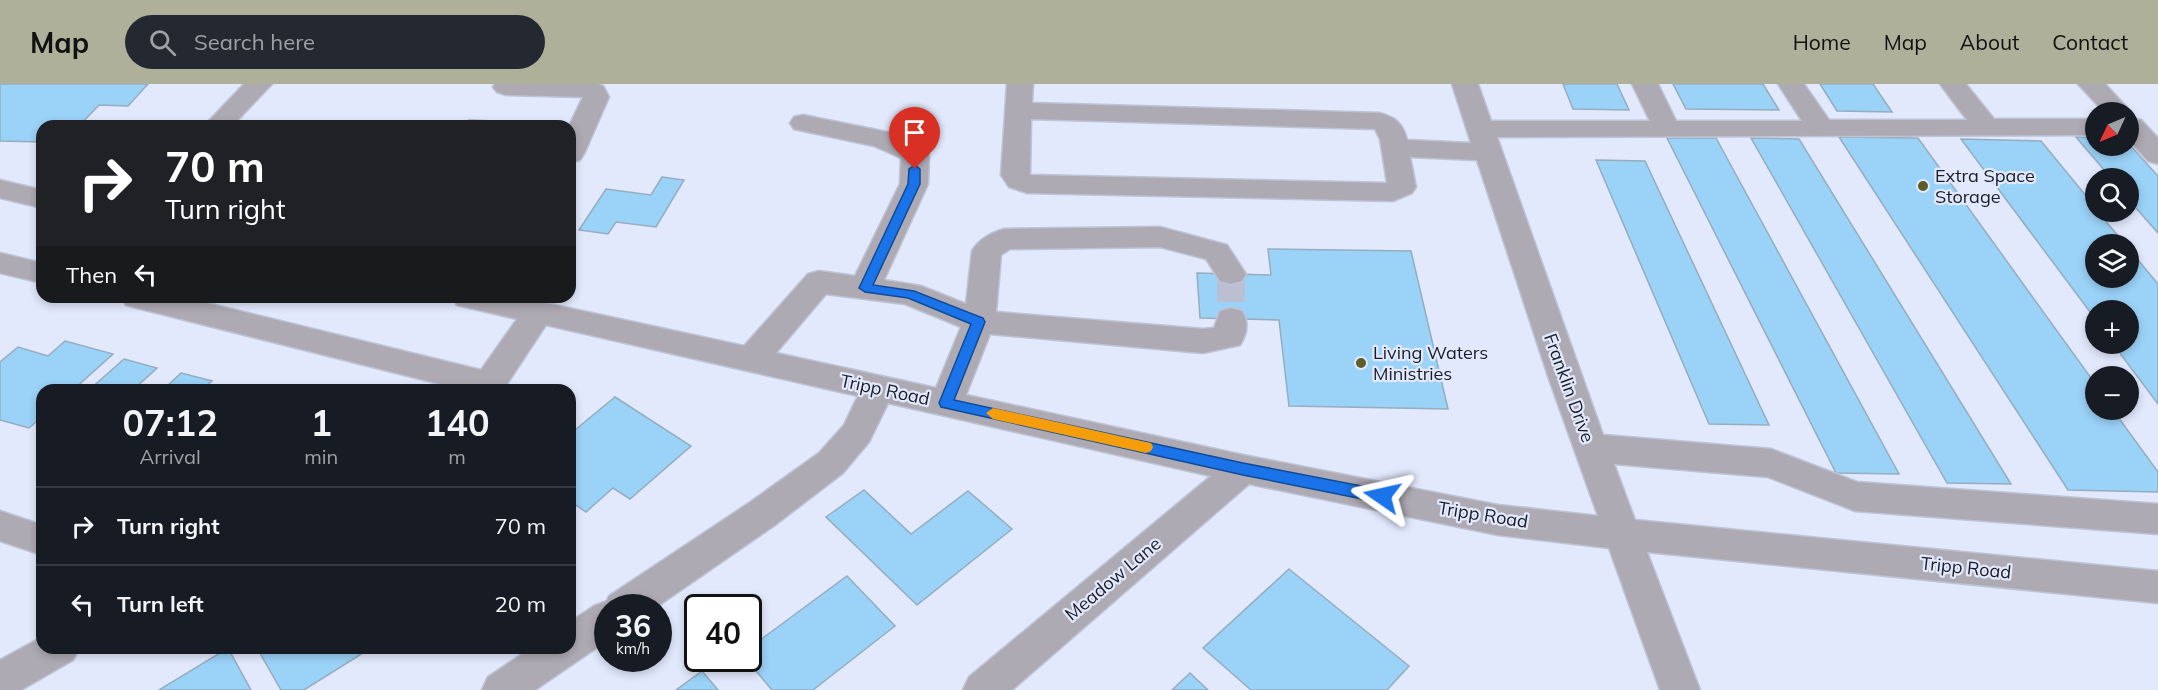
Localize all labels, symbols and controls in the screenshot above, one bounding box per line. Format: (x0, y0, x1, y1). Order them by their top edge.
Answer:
search box (125, 15, 545, 69)
text: Map (30, 25, 89, 60)
icon: search (146, 26, 179, 59)
text: Search here (194, 28, 315, 56)
text: Home (1793, 29, 1851, 55)
text: Map (1884, 29, 1927, 55)
text: About (1960, 29, 2019, 55)
text: Contact (2052, 29, 2128, 55)
north arrow (2085, 102, 2139, 156)
map controls (2085, 102, 2139, 420)
pin (889, 107, 940, 169)
icon: arrive (898, 116, 931, 149)
text: 70 m (165, 140, 265, 193)
icon: right (66, 144, 144, 222)
place label: Extra Space Storage (1935, 164, 2035, 208)
button: search (2085, 168, 2139, 222)
marker: Extra Space Storage (1916, 179, 1930, 193)
text: Turn right (165, 192, 285, 226)
button: layers (2085, 234, 2139, 288)
icon: left (129, 258, 162, 291)
text: Then (66, 261, 117, 289)
button: + (2085, 300, 2139, 354)
street label: Franklin Drive (1539, 330, 1600, 445)
place label: Living Waters Ministries (1373, 341, 1488, 385)
marker: Living Waters Ministries (1354, 356, 1368, 370)
button: − (2085, 366, 2139, 420)
street label: Tripp Road (838, 369, 932, 410)
text: 07:12 (122, 400, 218, 445)
text: 1 (310, 400, 332, 445)
text: 140 (425, 400, 490, 445)
text: Arrival (140, 444, 201, 469)
text: min (304, 444, 338, 469)
text: m (448, 444, 466, 469)
position arrow (1350, 464, 1414, 528)
street label: Tripp Road (1436, 496, 1530, 533)
icon: right (66, 510, 99, 543)
text: Turn right (117, 512, 220, 540)
text: 70 m (495, 512, 546, 540)
street label: Meadow Lane (1060, 532, 1165, 625)
street label: Tripp Road (1920, 551, 2012, 584)
icon: left (66, 588, 99, 621)
text: Turn left (117, 590, 204, 618)
text: 20 m (495, 590, 546, 618)
speed limit sign: 40 (684, 594, 762, 672)
text: 36 (615, 607, 651, 645)
text: km/h (616, 639, 650, 658)

